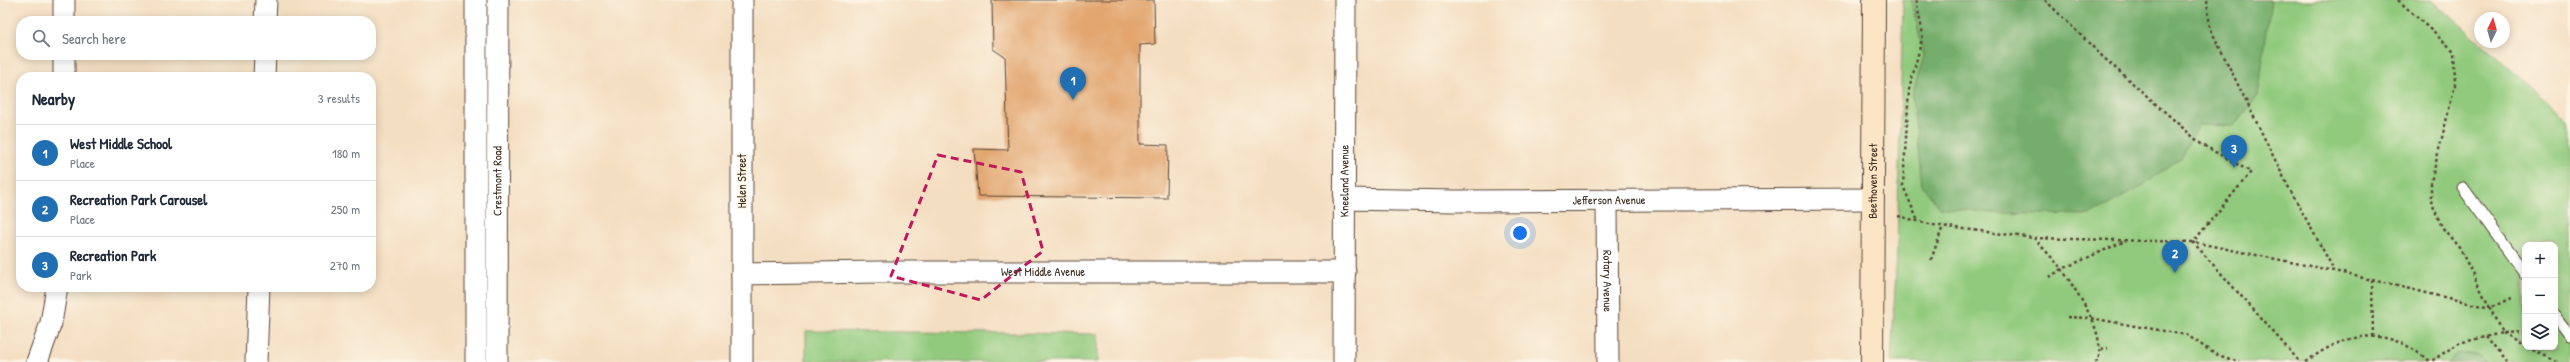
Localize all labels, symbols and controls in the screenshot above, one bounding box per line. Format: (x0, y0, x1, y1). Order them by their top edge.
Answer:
north arrow (2474, 12, 2510, 48)
search box (16, 16, 376, 60)
icon: search (30, 27, 52, 49)
text: Search here (62, 28, 126, 49)
pin: 1 (1060, 67, 1086, 100)
text: Nearby (32, 87, 75, 110)
text: 3 results (318, 89, 360, 107)
text: West Middle School (70, 133, 172, 154)
pin: 3 (2221, 135, 2247, 168)
street label: Beethoven Street (1864, 142, 1881, 219)
text: 1 (43, 144, 47, 162)
text: 180 m (332, 144, 360, 162)
street label: Kneeland Avenue (1335, 144, 1353, 217)
street label: Crestmont Road (488, 146, 506, 216)
street label: Helen Street (733, 153, 750, 208)
text: Place (70, 154, 95, 172)
text: Recreation Park Carousel (70, 189, 207, 210)
street label: Jefferson Avenue (1572, 191, 1646, 208)
text: 2 (42, 200, 48, 218)
text: 250 m (331, 200, 360, 218)
text: Place (70, 210, 95, 228)
your location (1510, 223, 1530, 243)
pin: 2 (2162, 240, 2188, 273)
map controls (2522, 242, 2558, 350)
button: + (2522, 242, 2558, 278)
text: Recreation Park (70, 245, 156, 266)
street label: Rotary Avenue (1599, 250, 1617, 312)
text: 3 (42, 256, 48, 274)
text: 270 m (330, 256, 360, 274)
street label: West Middle Avenue (1001, 263, 1085, 280)
text: Park (70, 266, 92, 284)
button: − (2522, 278, 2558, 314)
button: layers (2522, 314, 2558, 350)

